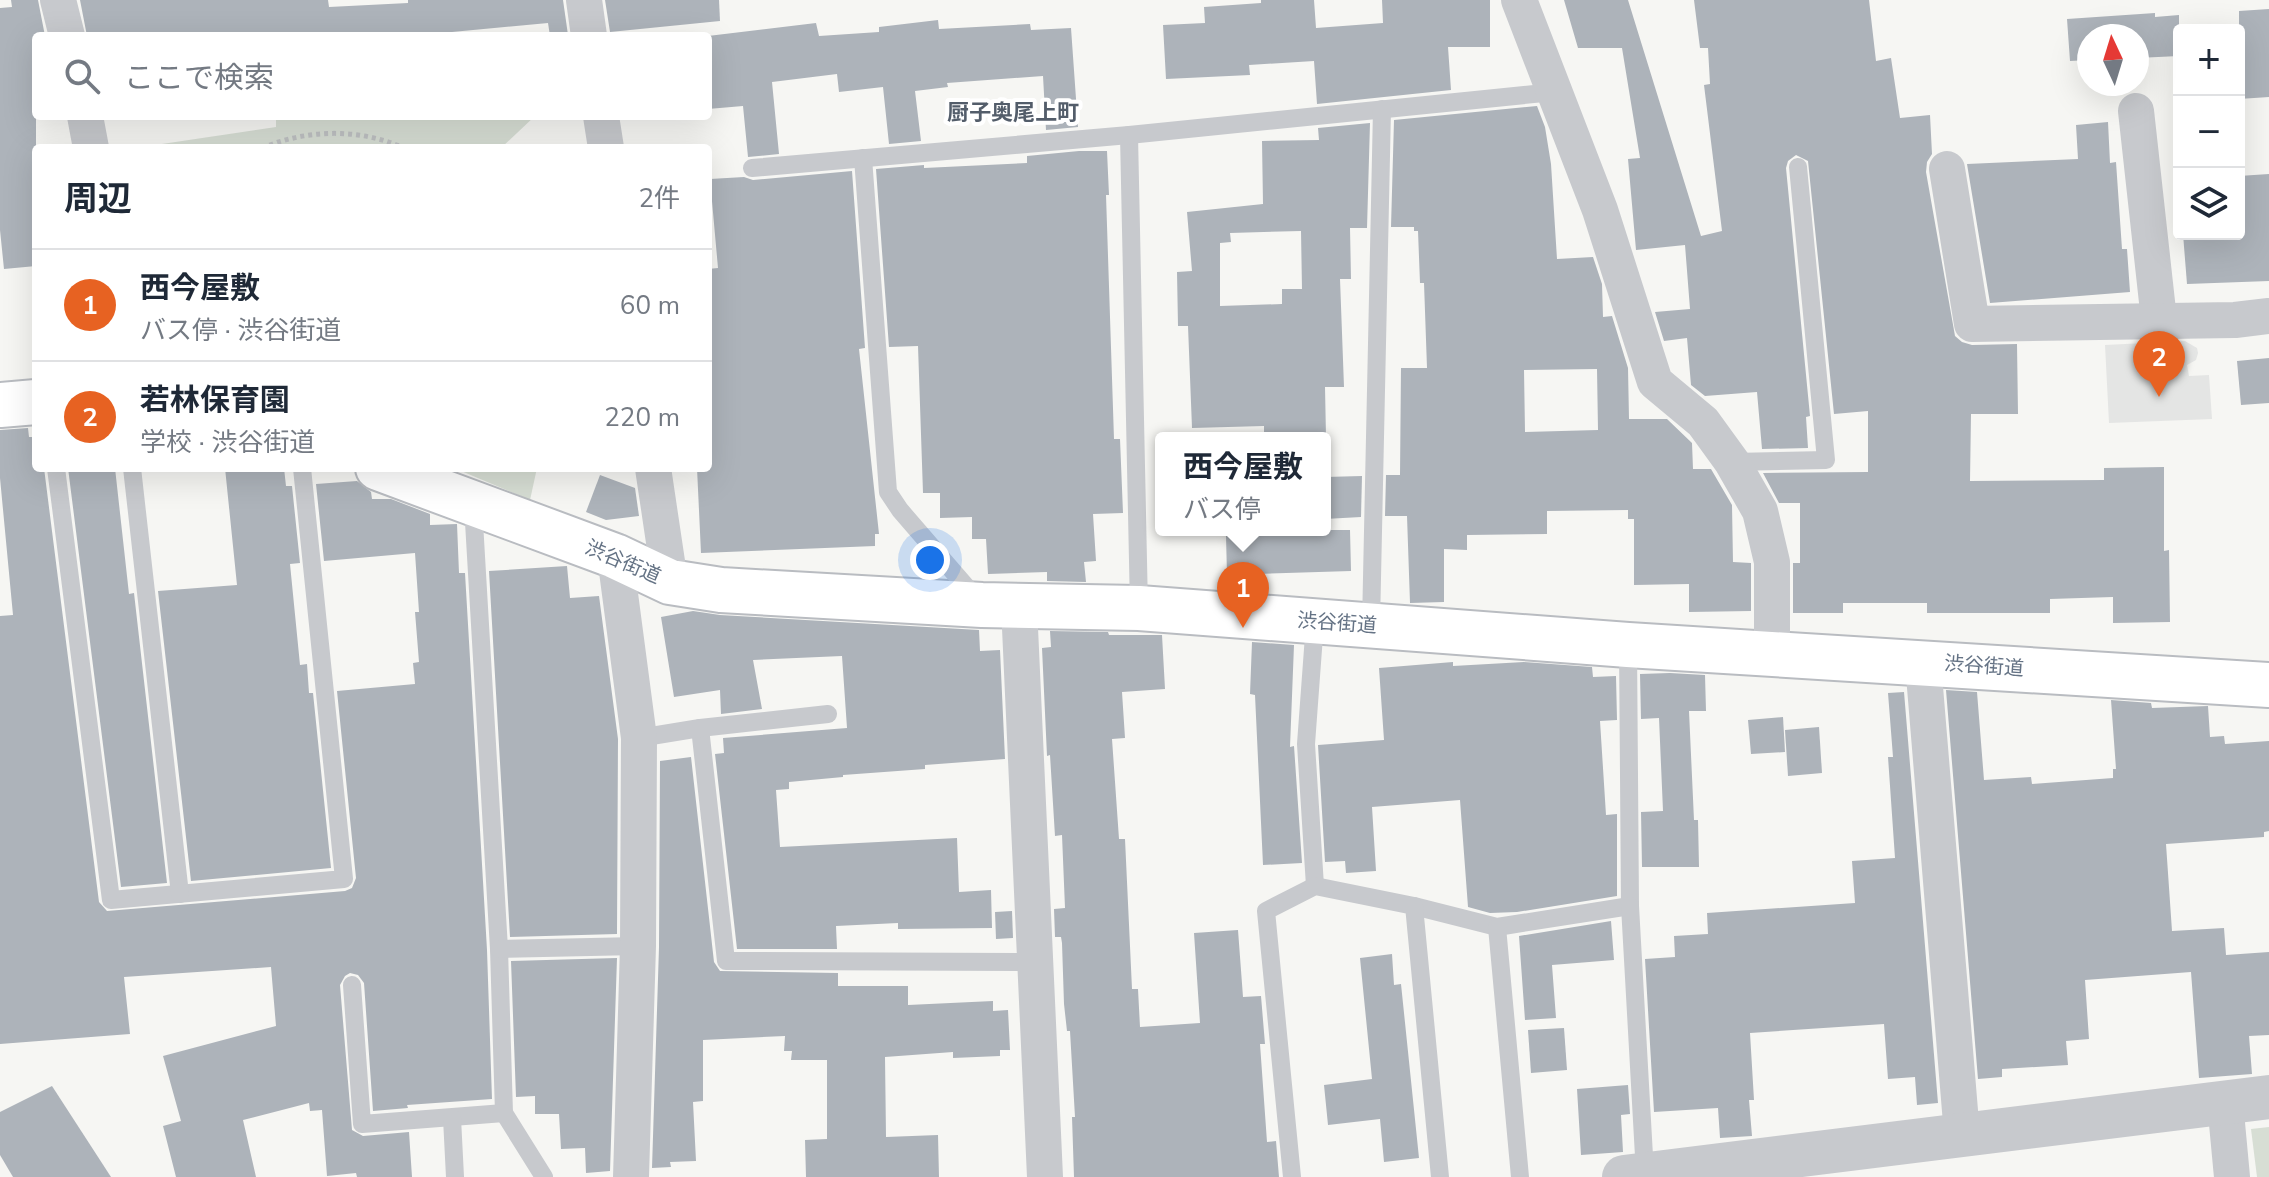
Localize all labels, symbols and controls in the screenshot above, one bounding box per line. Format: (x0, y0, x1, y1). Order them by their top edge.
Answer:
north arrow (2077, 24, 2149, 96)
map controls (2173, 24, 2245, 240)
button: + (2173, 24, 2245, 96)
search box (32, 32, 712, 120)
icon: search (60, 54, 104, 98)
text: ここで検索 (124, 58, 274, 99)
button: − (2173, 96, 2245, 168)
district label: 厨子奥尾上町 (947, 98, 1079, 128)
button: layers (2173, 168, 2245, 240)
text: 周辺 (64, 176, 132, 222)
text: 2件 (638, 181, 680, 216)
text: 西今屋敷 (140, 268, 260, 309)
text: 1 (82, 288, 98, 323)
text: 60 m (620, 288, 680, 323)
text: バス停 · 渋谷街道 (140, 313, 341, 348)
pin: 2 (2133, 331, 2185, 397)
text: 若林保育園 (140, 380, 290, 421)
text: 2 (82, 400, 98, 435)
text: 220 m (604, 400, 680, 435)
text: 学校 · 渋谷街道 (140, 425, 315, 460)
popup (1155, 432, 1331, 536)
text: 西今屋敷 (1183, 447, 1303, 488)
text: バス停 (1183, 492, 1261, 527)
street label: 渋谷街道 (581, 534, 665, 590)
your location (910, 540, 950, 580)
pin: 1 (1217, 562, 1269, 628)
street label: 渋谷街道 (1296, 607, 1378, 639)
street label: 渋谷街道 (1943, 650, 2025, 682)

